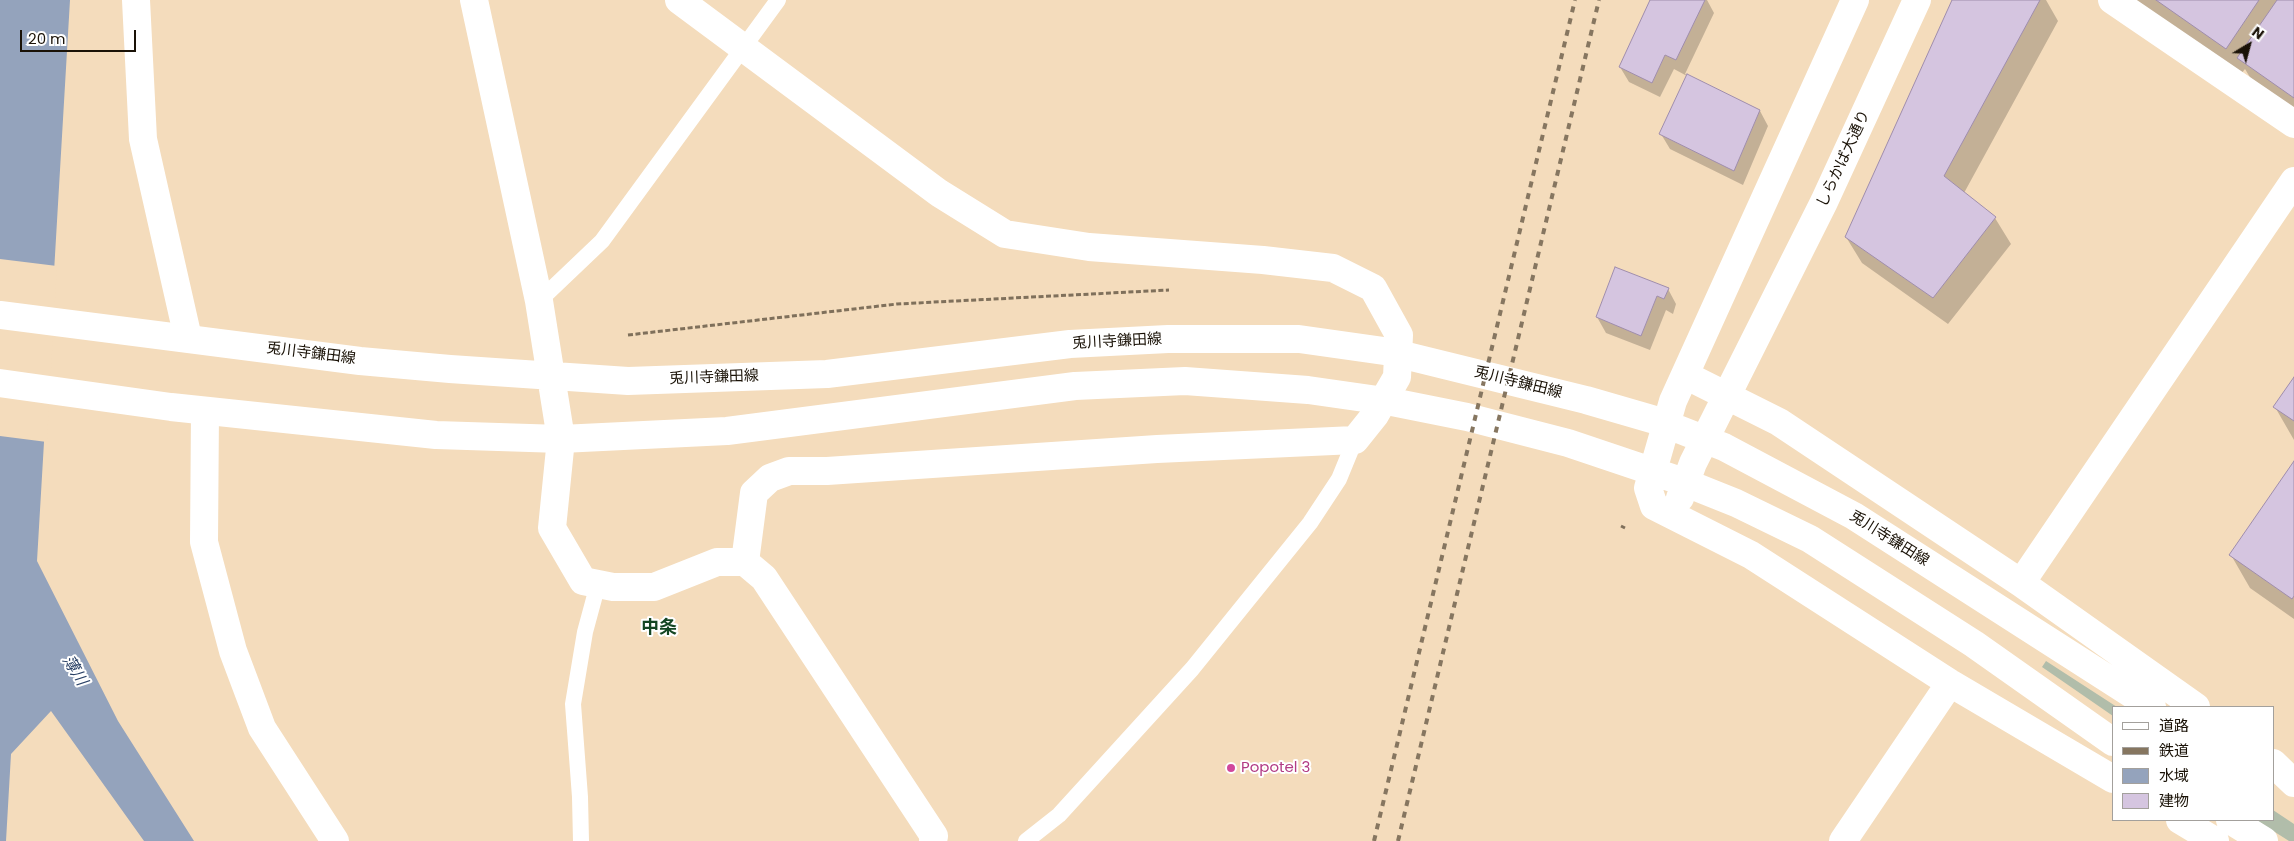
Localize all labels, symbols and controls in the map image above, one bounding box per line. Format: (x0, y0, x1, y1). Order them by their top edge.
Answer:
scale bar (22, 20, 139, 52)
north arrow (2224, 20, 2274, 70)
text: N (2248, 22, 2268, 44)
text: 20 m (28, 28, 66, 49)
street label: しらかば大通り (1814, 108, 1874, 210)
street label: 兎川寺鎌田線 (1072, 331, 1162, 353)
street label: 兎川寺鎌田線 (265, 340, 357, 368)
street label: 兎川寺鎌田線 (1472, 363, 1564, 403)
street label: 兎川寺鎌田線 (669, 367, 759, 389)
street label: 兎川寺鎌田線 (1846, 508, 1932, 570)
district label: 中条 (641, 617, 677, 639)
water label: 薄川 (57, 652, 91, 690)
legend (2112, 706, 2274, 821)
text: 道路 (2159, 715, 2189, 736)
text: 鉄道 (2159, 740, 2189, 761)
place label: Popotel 3 (1241, 759, 1310, 777)
marker: Popotel 3 (1225, 762, 1237, 774)
text: 水域 (2159, 765, 2189, 786)
text: 建物 (2159, 790, 2189, 811)

